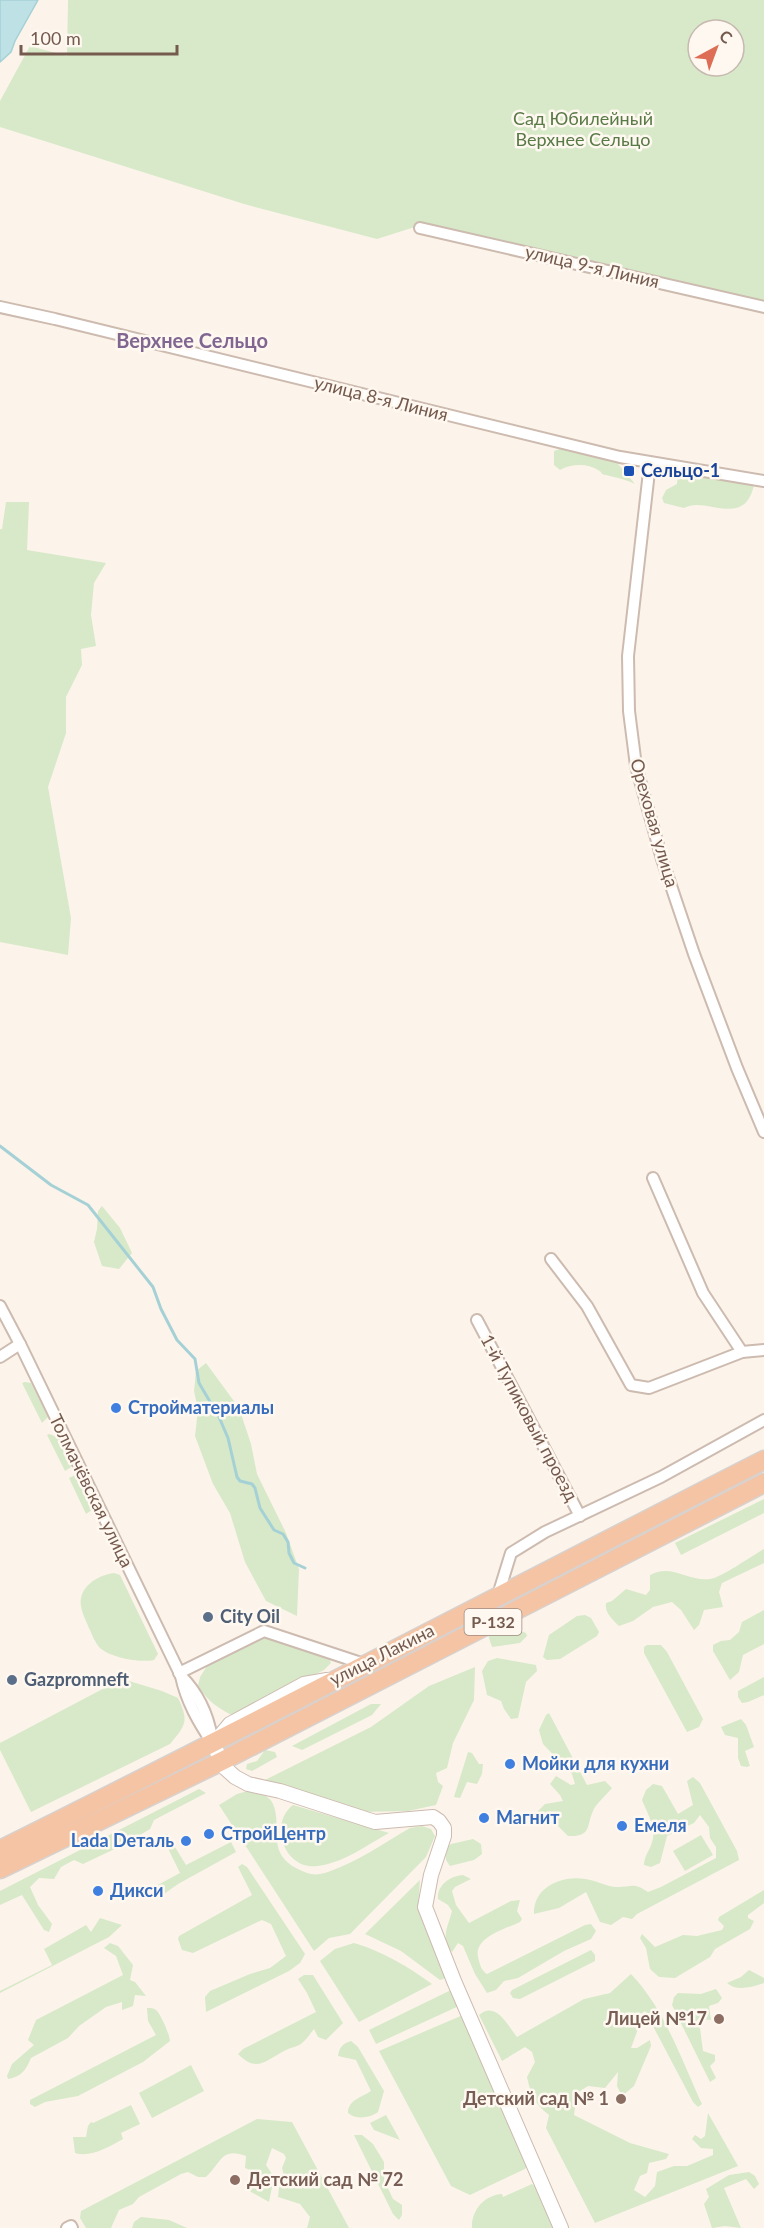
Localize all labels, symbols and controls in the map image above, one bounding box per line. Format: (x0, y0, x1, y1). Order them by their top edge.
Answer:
scale bar (21, 18, 177, 56)
north arrow (686, 18, 746, 78)
text: С (716, 26, 737, 47)
text: 100 m (30, 27, 81, 49)
park label: Сад Юбилейный Верхнее Сельцо (513, 107, 653, 150)
street label: улица 9-я Линия (523, 240, 661, 292)
district label: Верхнее Сельцо (116, 328, 268, 352)
street label: улица 8-я Линия (312, 371, 450, 425)
place label: Сельцо-1 (641, 459, 720, 481)
marker: Сельцо-1 (622, 464, 636, 478)
street label: Ореховая улица (626, 756, 684, 890)
street label: 1-й Тупиковый проезд (476, 1330, 583, 1505)
place label: Стройматериалы (128, 1396, 274, 1418)
marker: Стройматериалы (109, 1401, 123, 1415)
street label: Толмачёвская улица (45, 1410, 139, 1571)
place label: City Oil (220, 1605, 280, 1627)
road number: Р-132 (464, 1609, 522, 1635)
marker: City Oil (201, 1610, 215, 1624)
street label: улица Лакина (326, 1618, 437, 1690)
place label: Gazpromneft (24, 1668, 129, 1690)
marker: Gazpromneft (5, 1673, 19, 1687)
place label: Мойки для кухни (522, 1752, 669, 1774)
marker: Мойки для кухни (503, 1757, 517, 1771)
place label: Магнит (496, 1806, 560, 1828)
marker: Магнит (477, 1811, 491, 1825)
place label: Емеля (634, 1814, 687, 1836)
marker: Емеля (615, 1819, 629, 1833)
place label: СтройЦентр (221, 1822, 326, 1844)
marker: СтройЦентр (202, 1827, 216, 1841)
place label: Lada Dеталь (71, 1829, 174, 1851)
marker: Lada Dеталь (179, 1834, 193, 1848)
place label: Дикси (110, 1879, 163, 1901)
marker: Дикси (91, 1884, 105, 1898)
place label: Лицей №17 (605, 2007, 707, 2029)
marker: Лицей №17 (712, 2012, 726, 2026)
place label: Детский сад № 1 (463, 2087, 609, 2109)
marker: Детский сад № 1 (614, 2092, 628, 2106)
place label: Детский сад № 72 (247, 2168, 403, 2190)
marker: Детский сад № 72 (228, 2173, 242, 2187)

